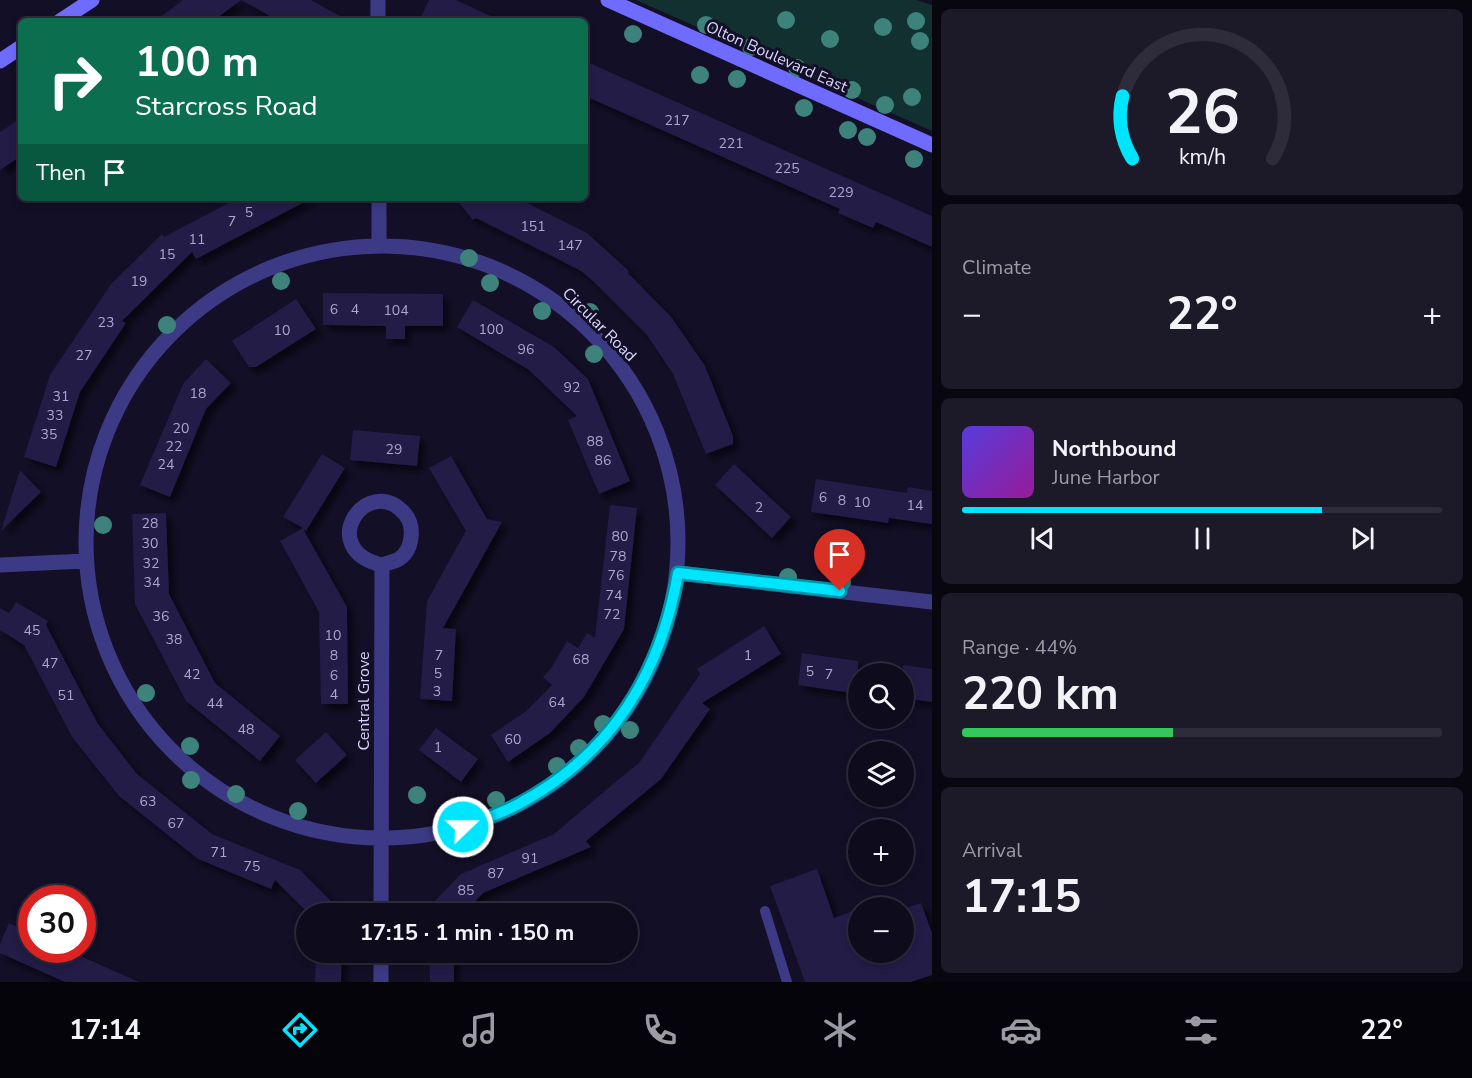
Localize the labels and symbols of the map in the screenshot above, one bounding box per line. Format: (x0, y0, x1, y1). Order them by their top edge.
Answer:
street label: Olton Boulevard East (702, 16, 851, 98)
house number: 217 (664, 111, 690, 130)
house number: 221 (718, 134, 744, 153)
house number: 225 (774, 159, 800, 178)
house number: 229 (828, 183, 854, 202)
house number: 5 (245, 203, 253, 222)
house number: 7 (228, 212, 236, 231)
house number: 151 (520, 217, 546, 236)
house number: 11 (189, 230, 205, 249)
house number: 147 (557, 236, 583, 255)
house number: 15 (159, 245, 175, 264)
house number: 19 (131, 272, 147, 291)
street label: Circular Road (557, 283, 641, 367)
house number: 6 (330, 300, 338, 319)
house number: 4 (351, 300, 359, 319)
house number: 104 (383, 301, 409, 320)
house number: 23 (98, 313, 114, 332)
house number: 100 (478, 320, 504, 339)
house number: 10 (274, 321, 290, 340)
house number: 96 (518, 340, 534, 359)
house number: 27 (76, 346, 92, 365)
house number: 92 (564, 378, 580, 397)
house number: 18 (190, 384, 206, 403)
house number: 31 (53, 387, 69, 406)
house number: 33 (47, 406, 63, 425)
house number: 20 (173, 419, 189, 438)
house number: 35 (41, 425, 57, 444)
house number: 88 (587, 432, 603, 451)
house number: 22 (166, 437, 182, 456)
house number: 29 (386, 440, 402, 459)
house number: 86 (595, 451, 611, 470)
house number: 24 (158, 455, 174, 474)
house number: 6 (819, 488, 827, 507)
house number: 8 (838, 491, 846, 510)
house number: 10 (854, 493, 870, 512)
house number: 14 (907, 496, 923, 515)
house number: 2 (755, 498, 763, 517)
house number: 28 (142, 514, 158, 533)
house number: 80 (612, 527, 628, 546)
pin (814, 529, 865, 591)
house number: 30 (142, 534, 158, 553)
house number: 78 (610, 547, 626, 566)
house number: 32 (143, 554, 159, 573)
house number: 76 (608, 566, 624, 585)
house number: 34 (144, 573, 160, 592)
house number: 74 (606, 586, 622, 605)
house number: 72 (604, 605, 620, 624)
house number: 36 (153, 607, 169, 626)
house number: 45 (24, 621, 40, 640)
house number: 10 (325, 626, 341, 645)
house number: 38 (166, 630, 182, 649)
house number: 8 (330, 646, 338, 665)
house number: 7 (435, 646, 443, 665)
house number: 1 (744, 646, 752, 665)
house number: 68 (573, 650, 589, 669)
street label: Central Grove (353, 651, 375, 751)
house number: 47 (42, 654, 58, 673)
house number: 5 (806, 662, 814, 681)
house number: 5 (434, 664, 442, 683)
house number: 42 (184, 665, 200, 684)
house number: 7 (825, 665, 833, 684)
house number: 6 (330, 666, 338, 685)
house number: 3 (433, 682, 441, 701)
house number: 4 (330, 685, 338, 704)
house number: 51 (58, 686, 74, 705)
house number: 64 (549, 693, 565, 712)
house number: 44 (207, 694, 223, 713)
house number: 48 (238, 720, 254, 739)
house number: 60 (505, 730, 521, 749)
house number: 1 (434, 738, 442, 757)
house number: 63 (140, 792, 156, 811)
position arrow (431, 795, 495, 859)
house number: 67 (168, 814, 184, 833)
house number: 71 (211, 843, 227, 862)
house number: 91 (522, 849, 538, 868)
house number: 75 (244, 857, 260, 876)
house number: 87 (488, 864, 504, 883)
house number: 85 (458, 881, 474, 900)
speed limit sign: 30 (18, 885, 96, 963)

